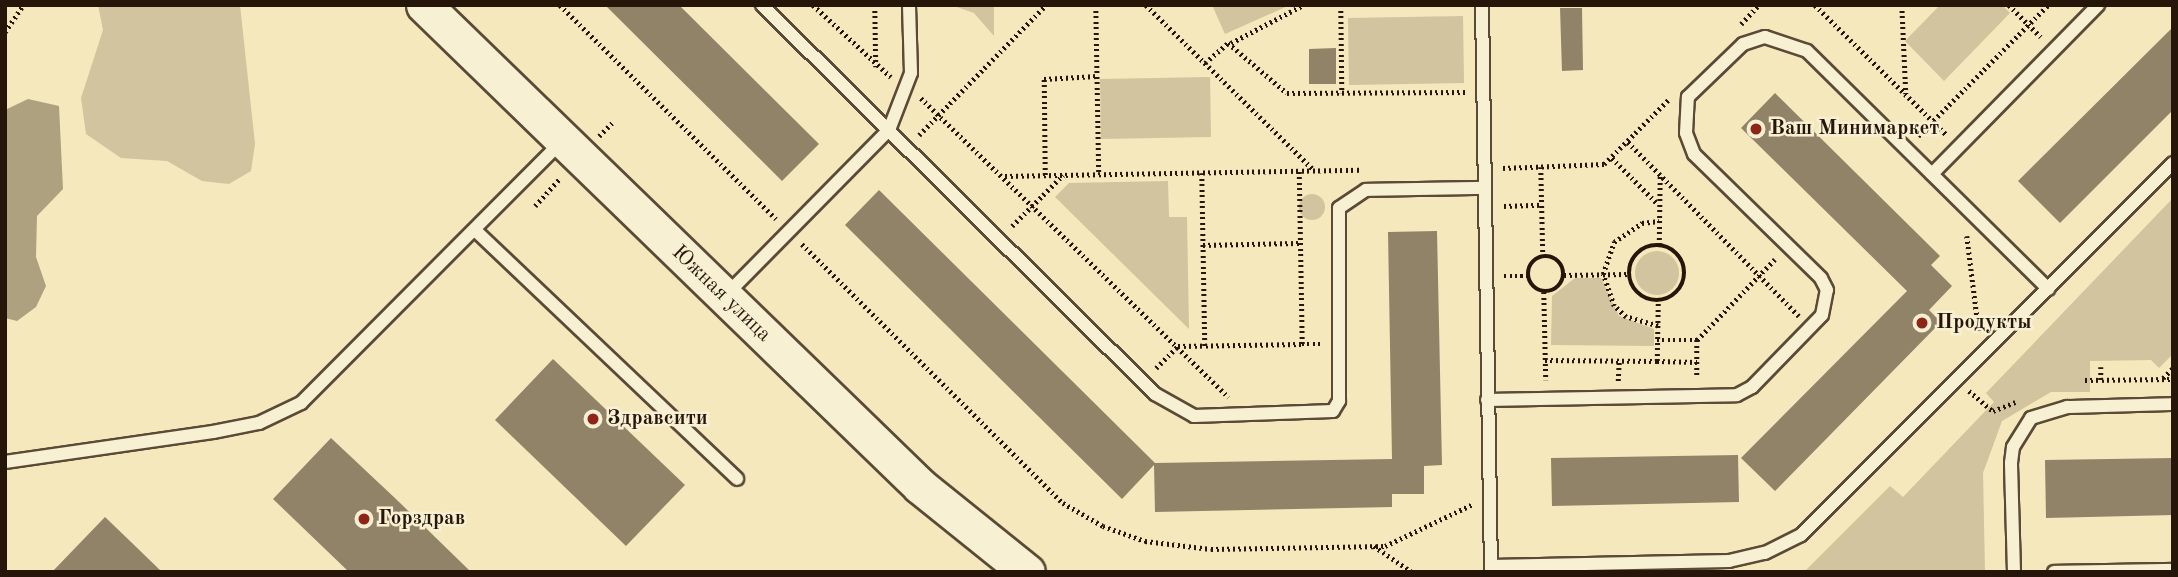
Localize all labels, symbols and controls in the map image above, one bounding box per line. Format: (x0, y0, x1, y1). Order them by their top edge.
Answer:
place label: Ваш Минимаркет (1770, 116, 1940, 142)
marker: Ваш Минимаркет (1748, 121, 1764, 137)
street label: Южная улица (666, 240, 776, 348)
place label: Продукты (1936, 310, 2032, 336)
marker: Продукты (1914, 315, 1930, 331)
place label: Здравсити (607, 406, 708, 432)
marker: Здравсити (585, 411, 601, 427)
place label: Горздрав (378, 506, 465, 532)
marker: Горздрав (356, 511, 372, 527)

